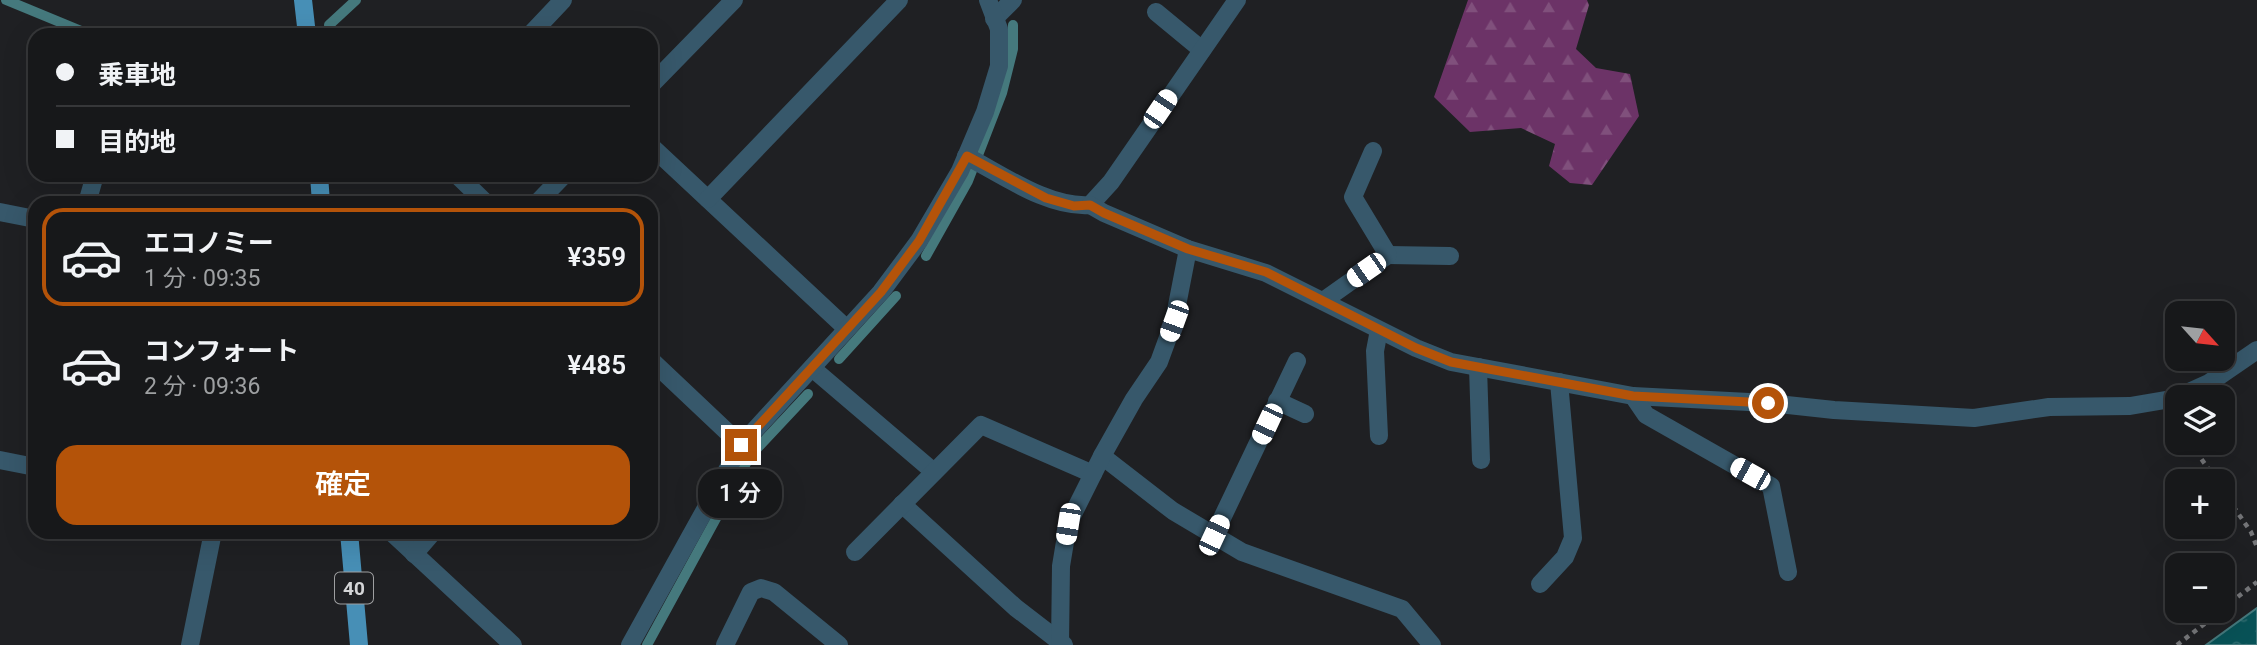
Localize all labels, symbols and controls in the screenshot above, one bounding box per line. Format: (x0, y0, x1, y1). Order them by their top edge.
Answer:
text: 乗車地 (98, 60, 176, 90)
car (1140, 86, 1181, 132)
text: 目的地 (98, 127, 176, 157)
icon: car (60, 226, 123, 289)
text: エコノミー (144, 228, 274, 258)
text: ¥359 (568, 242, 626, 272)
car (1343, 249, 1390, 291)
text: 1 分 · 09:35 (144, 265, 260, 292)
car (1157, 298, 1192, 344)
north arrow (2165, 301, 2235, 371)
map controls (2165, 301, 2235, 623)
icon: car (60, 334, 123, 397)
text: コンフォート (144, 336, 299, 366)
text: ¥485 (568, 350, 626, 380)
text: 2 分 · 09:36 (144, 373, 260, 400)
button: layers (2165, 385, 2235, 455)
route start (1752, 387, 1784, 419)
car (1249, 401, 1286, 447)
route end (725, 429, 757, 461)
button: 確定 (56, 445, 630, 525)
car (1727, 455, 1774, 493)
button: + (2165, 469, 2235, 539)
callout: 1 分 (699, 470, 783, 518)
text: 1 分 (719, 480, 761, 507)
car (1055, 502, 1082, 546)
car (1196, 512, 1233, 558)
button: − (2165, 553, 2235, 623)
road number: 40 (335, 572, 373, 604)

